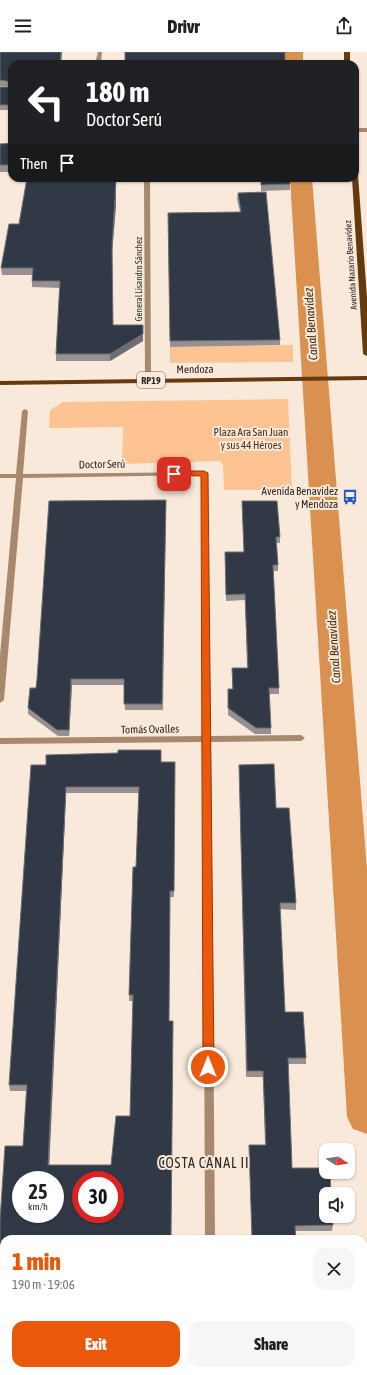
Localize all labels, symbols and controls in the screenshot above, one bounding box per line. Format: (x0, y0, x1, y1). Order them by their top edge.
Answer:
icon: menu (12, 15, 34, 37)
icon: share (333, 15, 355, 37)
text: Drivr (167, 16, 200, 37)
icon: left (20, 76, 72, 128)
text: 180 m (86, 76, 149, 108)
text: Doctor Serú (86, 109, 162, 130)
icon: arrive (56, 152, 78, 174)
text: Then (20, 155, 48, 172)
street label: Avenida Nazario Benavídez (343, 219, 359, 310)
street label: General Lisandro Sánchez (134, 236, 144, 321)
water label: Canal Benavídez (301, 286, 321, 361)
street label: Mendoza (176, 363, 214, 375)
road number: RP19 (137, 372, 165, 388)
park label: Plaza Ara San Juan y sus 44 Héroes (214, 426, 288, 451)
pin (157, 457, 191, 491)
street label: Doctor Serú (79, 458, 125, 470)
icon: arrive (163, 463, 185, 485)
place label: Avenida Benavídez y Mendoza (262, 485, 338, 510)
bus stop icon: Avenida Benavídez y Mendoza (341, 488, 359, 506)
water label: Canal Benavídez (324, 609, 344, 684)
street label: Tomás Ovalles (121, 722, 179, 736)
position arrow (187, 1046, 229, 1088)
north arrow (319, 1143, 355, 1179)
map controls (319, 1143, 355, 1223)
district label: COSTA CANAL II (158, 1155, 250, 1171)
speed limit sign: 30 (72, 1171, 124, 1223)
text: 25 (29, 1180, 47, 1203)
button: sound (319, 1187, 355, 1223)
text: km/h (28, 1201, 48, 1212)
text: 1 min (12, 1248, 61, 1275)
button: close (313, 1248, 355, 1290)
text: 190 m · 19:06 (12, 1277, 75, 1292)
button: Exit (12, 1321, 180, 1367)
button: Share (188, 1321, 355, 1367)

